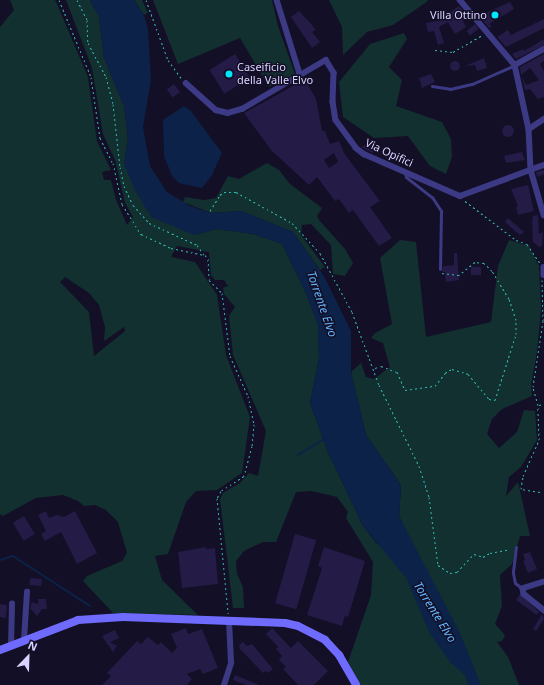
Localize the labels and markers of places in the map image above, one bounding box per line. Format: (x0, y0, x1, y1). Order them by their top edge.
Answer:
place label: Villa Ottino (430, 8, 487, 22)
marker: Villa Ottino (490, 10, 500, 20)
place label: Caseificio della Valle Elvo (237, 61, 313, 87)
marker: Caseificio della Valle Elvo (224, 69, 234, 79)

